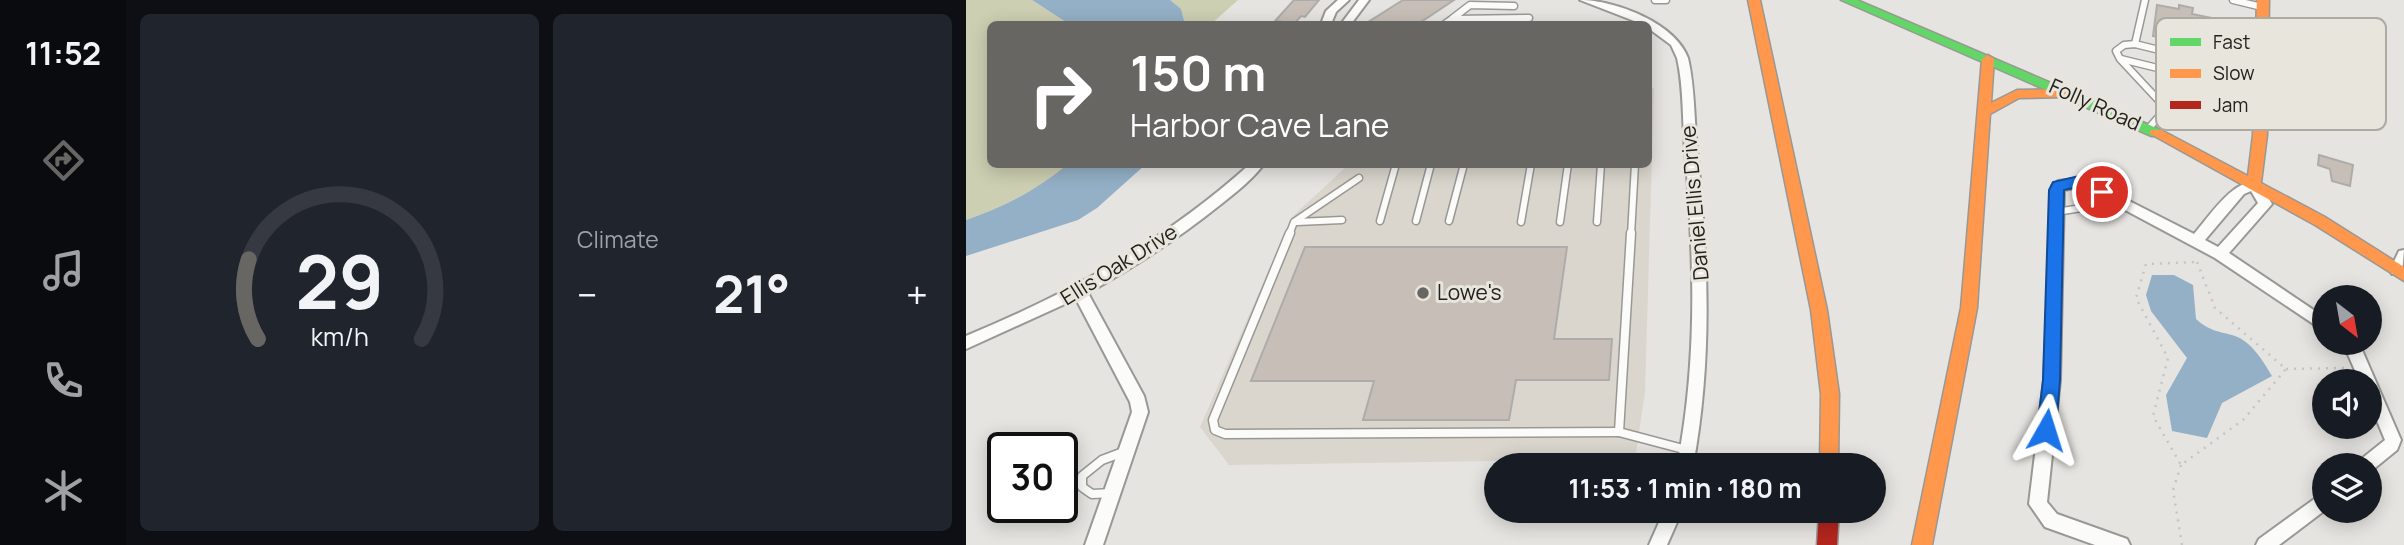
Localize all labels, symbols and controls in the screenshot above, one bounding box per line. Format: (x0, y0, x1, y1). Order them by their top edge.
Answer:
legend (2156, 18, 2386, 130)
text: Fast (2213, 29, 2250, 55)
text: 11:52 (25, 31, 101, 75)
text: 150 m (1130, 39, 1266, 106)
icon: right (1015, 49, 1106, 140)
text: Slow (2213, 60, 2255, 86)
street label: Folly Road (2045, 71, 2146, 137)
text: Jam (2213, 92, 2248, 118)
text: Harbor Cave Lane (1130, 103, 1390, 147)
street label: Daniel Ellis Drive (1673, 124, 1715, 282)
icon: directions (39, 136, 88, 185)
pin (2072, 162, 2132, 222)
icon: arrive (2083, 173, 2121, 211)
street label: Ellis Oak Drive (1055, 217, 1182, 311)
text: Climate (577, 223, 659, 255)
text: 29 (295, 231, 384, 331)
icon: music (39, 246, 88, 295)
text: 21° (713, 258, 790, 329)
text: − (577, 268, 598, 320)
text: + (906, 268, 928, 320)
place label: Lowe's (1437, 278, 1502, 306)
marker: Lowe's (1415, 285, 1431, 301)
north arrow (2312, 285, 2382, 355)
map controls (2312, 285, 2382, 523)
text: km/h (310, 318, 369, 353)
icon: phone (39, 356, 88, 405)
button: sound (2312, 369, 2382, 439)
position arrow (2009, 393, 2083, 467)
speed limit sign: 30 (987, 432, 1078, 523)
button: layers (2312, 453, 2382, 523)
icon: climate (39, 466, 88, 515)
text: 11:53 · 1 min · 180 m (1568, 470, 1802, 506)

